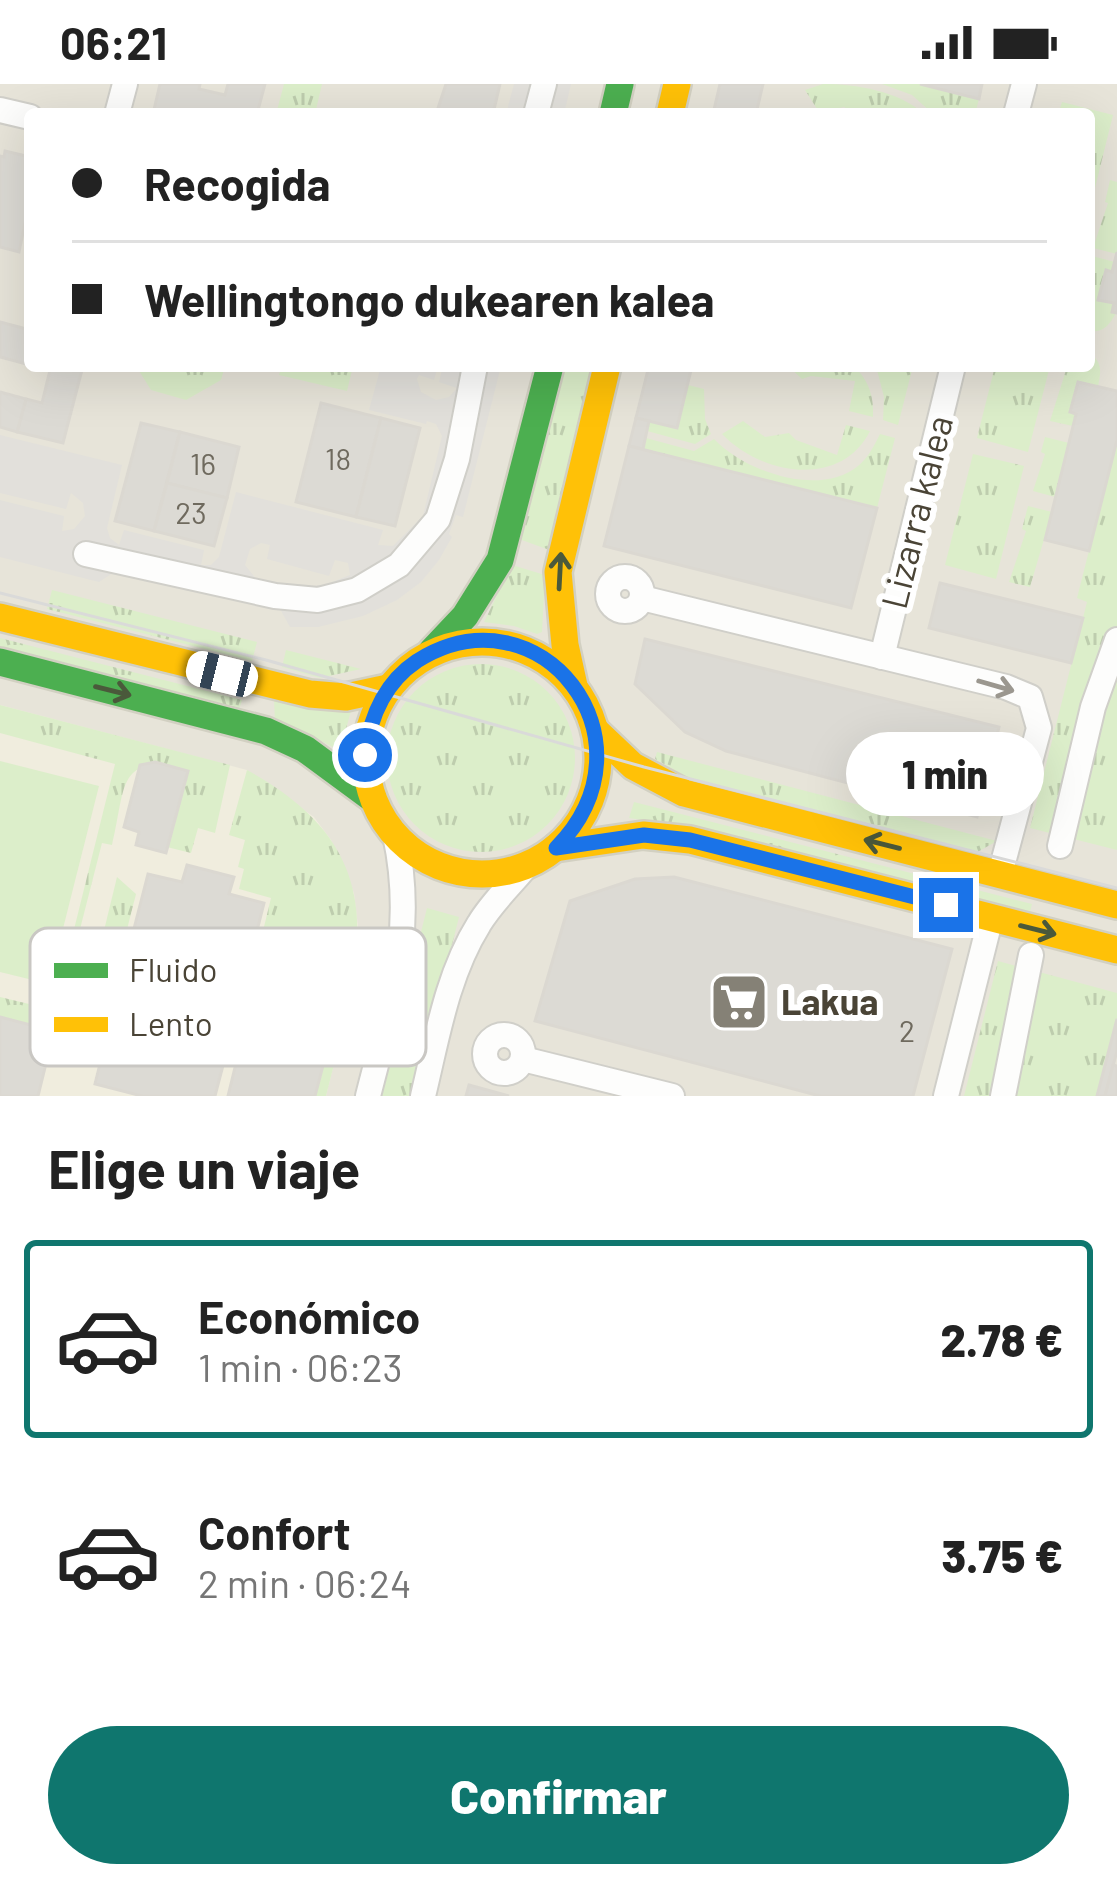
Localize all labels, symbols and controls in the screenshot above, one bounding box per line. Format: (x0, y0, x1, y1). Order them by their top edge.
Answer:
text: 06:21 (60, 15, 167, 69)
text: Recogida (144, 156, 331, 210)
text: Wellingtongo dukearen kalea (144, 272, 715, 326)
street label: Lizarra kalea (871, 411, 960, 613)
house number: 18 (325, 440, 351, 476)
house number: 16 (190, 445, 216, 481)
house number: 23 (175, 494, 207, 530)
one-way arrow (549, 552, 572, 591)
car (183, 648, 261, 700)
one-way arrow (976, 676, 1014, 698)
one-way arrow (94, 681, 132, 703)
route start (338, 728, 392, 782)
callout: 1 min (847, 731, 1045, 815)
text: 1 min (902, 750, 988, 797)
one-way arrow (863, 832, 901, 854)
route end (919, 878, 973, 932)
one-way arrow (1018, 920, 1056, 942)
legend (30, 928, 426, 1066)
text: Fluido (129, 949, 217, 989)
supermarket icon: Lakua (708, 971, 770, 1033)
place label: Lakua (781, 979, 878, 1022)
text: Lento (129, 1003, 213, 1043)
house number: 2 (899, 1012, 915, 1048)
text: Elige un viaje (48, 1135, 360, 1200)
icon: car (54, 1285, 162, 1393)
text: Económico (198, 1289, 420, 1343)
text: 2.78 € (941, 1312, 1063, 1366)
text: 1 min · 06:23 (198, 1343, 403, 1390)
icon: car (54, 1501, 162, 1609)
text: Confort (198, 1505, 351, 1559)
text: 3.75 € (941, 1528, 1063, 1582)
text: 2 min · 06:24 (198, 1559, 411, 1606)
button: Confirmar (48, 1726, 1069, 1864)

